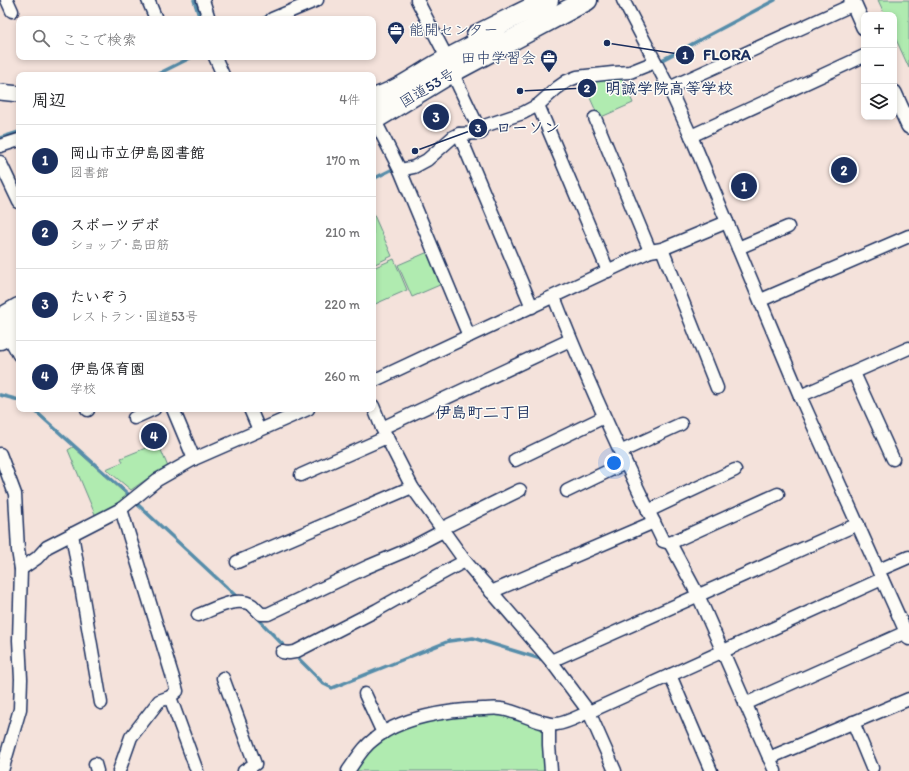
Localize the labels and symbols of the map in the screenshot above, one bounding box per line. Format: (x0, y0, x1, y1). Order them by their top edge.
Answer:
office icon: 能開センター (386, 20, 406, 45)
place label: 能開センター (409, 21, 498, 39)
callout: FLORA (675, 41, 759, 69)
text: FLORA (703, 45, 752, 64)
office icon: 田中学習会 (539, 48, 559, 73)
text: 1 (682, 48, 688, 62)
place label: 田中学習会 (461, 49, 536, 67)
street label: 国道53号 (396, 65, 458, 111)
callout: 明誠学院高等学校 (577, 74, 741, 102)
text: 明誠学院高等学校 (605, 79, 733, 98)
text: 2 (584, 81, 591, 95)
pin: 3 (423, 102, 449, 132)
callout: ローソン (468, 114, 568, 142)
text: ローソン (496, 118, 560, 137)
text: 3 (475, 121, 482, 135)
pin: 2 (831, 155, 857, 185)
pin: 1 (731, 171, 757, 201)
district label: 伊島町二丁目 (435, 403, 531, 422)
pin: 4 (141, 421, 167, 451)
your location (604, 453, 624, 473)

